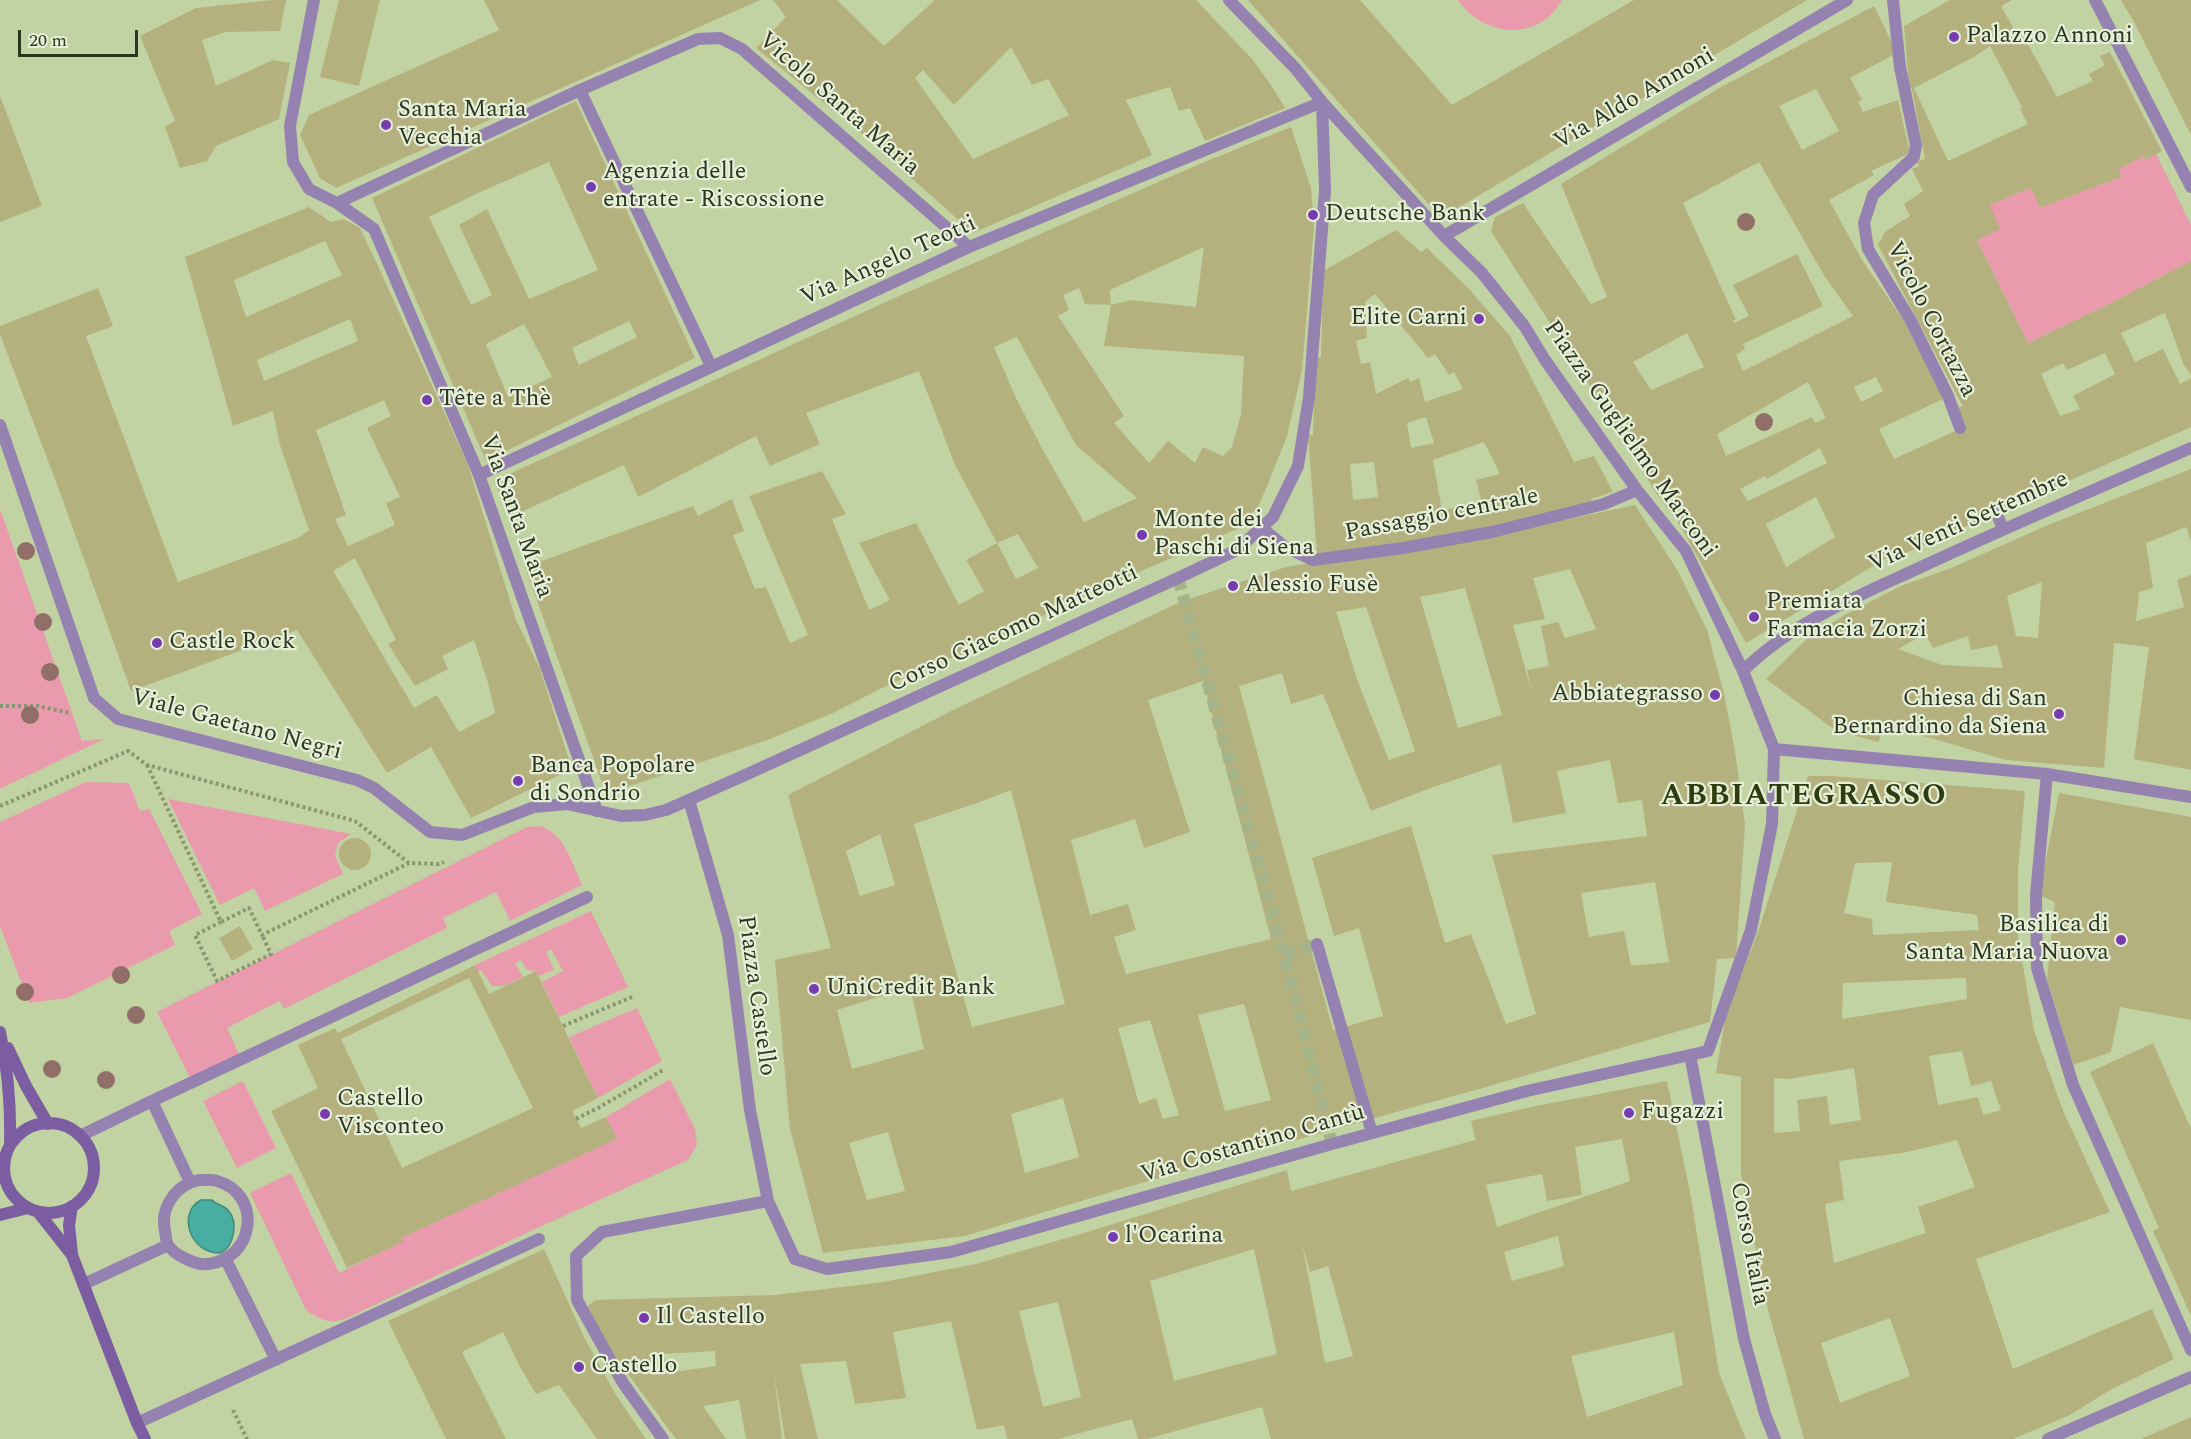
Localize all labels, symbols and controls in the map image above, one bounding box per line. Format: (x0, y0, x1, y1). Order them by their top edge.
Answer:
scale bar (21, 18, 141, 56)
place label: Palazzo Annoni (1966, 23, 2133, 51)
text: 20 m (29, 27, 67, 54)
street label: Vicolo Santa Maria (751, 27, 925, 183)
marker: Palazzo Annoni (1947, 30, 1961, 44)
street label: Via Aldo Annoni (1550, 42, 1720, 158)
place label: Santa Maria Vecchia (398, 97, 527, 153)
marker: Santa Maria Vecchia (379, 118, 393, 132)
place label: Agenzia delle entrate - Riscossione (603, 159, 825, 215)
marker: Agenzia delle entrate - Riscossione (584, 180, 598, 194)
place label: Deutsche Bank (1325, 201, 1486, 229)
marker: Deutsche Bank (1306, 208, 1320, 222)
street label: Via Angelo Teotti (797, 210, 981, 314)
street label: Vicolo Cortazza (1878, 237, 1982, 403)
place label: Elite Carni (1351, 305, 1467, 333)
marker: Elite Carni (1472, 312, 1486, 326)
street label: Piazza Guglielmo Marconi (1536, 316, 1722, 564)
place label: Tête a Thè (439, 386, 551, 414)
marker: Tête a Thè (420, 393, 434, 407)
street label: Via Santa Maria (472, 431, 558, 603)
street label: Via Venti Settembre (1865, 466, 2073, 580)
street label: Passaggio centrale (1343, 483, 1541, 549)
place label: Monte dei Paschi di Siena (1154, 507, 1314, 563)
marker: Monte dei Paschi di Siena (1135, 528, 1149, 542)
street label: Corso Giacomo Matteotti (885, 560, 1143, 700)
place label: Alessio Fusè (1245, 572, 1378, 600)
marker: Alessio Fusè (1226, 579, 1240, 593)
place label: Premiata Farmacia Zorzi (1766, 589, 1927, 645)
marker: Premiata Farmacia Zorzi (1747, 610, 1761, 624)
place label: Castle Rock (169, 629, 295, 657)
marker: Castle Rock (150, 636, 164, 650)
place label: Abbiategrasso (1552, 681, 1703, 709)
street label: Viale Gaetano Negri (127, 684, 345, 768)
place label: Chiesa di San Bernardino da Siena (1832, 686, 2047, 742)
marker: Abbiategrasso (1708, 688, 1722, 702)
marker: Chiesa di San Bernardino da Siena (2052, 707, 2066, 721)
place label: Banca Popolare di Sondrio (530, 753, 695, 809)
marker: Banca Popolare di Sondrio (511, 774, 525, 788)
district label: ABBIATEGRASSO (1661, 780, 1947, 816)
place label: Basilica di Santa Maria Nuova (1905, 912, 2109, 968)
street label: Piazza Castello (729, 914, 781, 1078)
marker: Basilica di Santa Maria Nuova (2114, 933, 2128, 947)
place label: UniCredit Bank (826, 975, 995, 1003)
marker: UniCredit Bank (807, 982, 821, 996)
place label: Castello Visconteo (337, 1086, 444, 1142)
street label: Via Costantino Cantù (1138, 1099, 1368, 1191)
place label: Fugazzi (1641, 1099, 1724, 1127)
marker: Fugazzi (1622, 1106, 1636, 1120)
marker: Castello Visconteo (318, 1107, 332, 1121)
street label: Corso Italia (1722, 1180, 1774, 1308)
place label: l'Ocarina (1125, 1223, 1223, 1251)
marker: l'Ocarina (1106, 1230, 1120, 1244)
place label: Il Castello (656, 1304, 765, 1332)
marker: Il Castello (637, 1311, 651, 1325)
place label: Castello (591, 1353, 677, 1381)
marker: Castello (572, 1360, 586, 1374)

